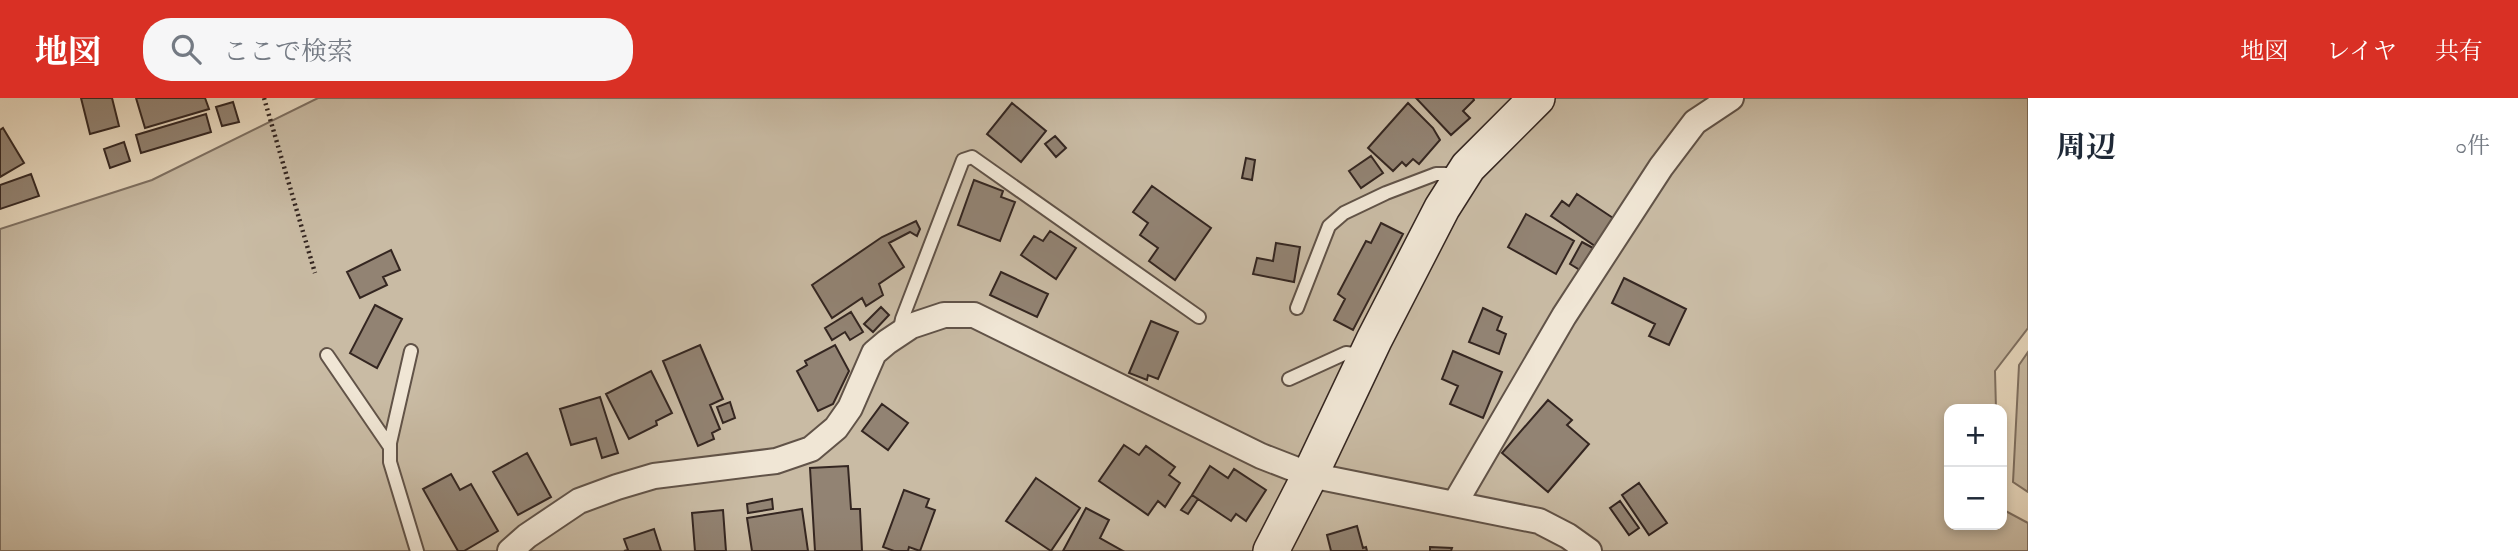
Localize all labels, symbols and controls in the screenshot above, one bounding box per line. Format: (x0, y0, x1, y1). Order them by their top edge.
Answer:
search box (143, 18, 633, 81)
icon: search (167, 30, 205, 68)
text: 地図 (35, 32, 101, 73)
text: ここで検索 (223, 36, 353, 68)
text: 地図 (2240, 36, 2288, 67)
text: レイヤ (2326, 36, 2397, 67)
text: 共有 (2435, 36, 2483, 67)
text: 周辺 (2056, 129, 2116, 166)
text: 0件 (2455, 131, 2490, 160)
map controls (1944, 404, 2007, 530)
button: + (1944, 404, 2007, 467)
button: − (1944, 467, 2007, 530)

